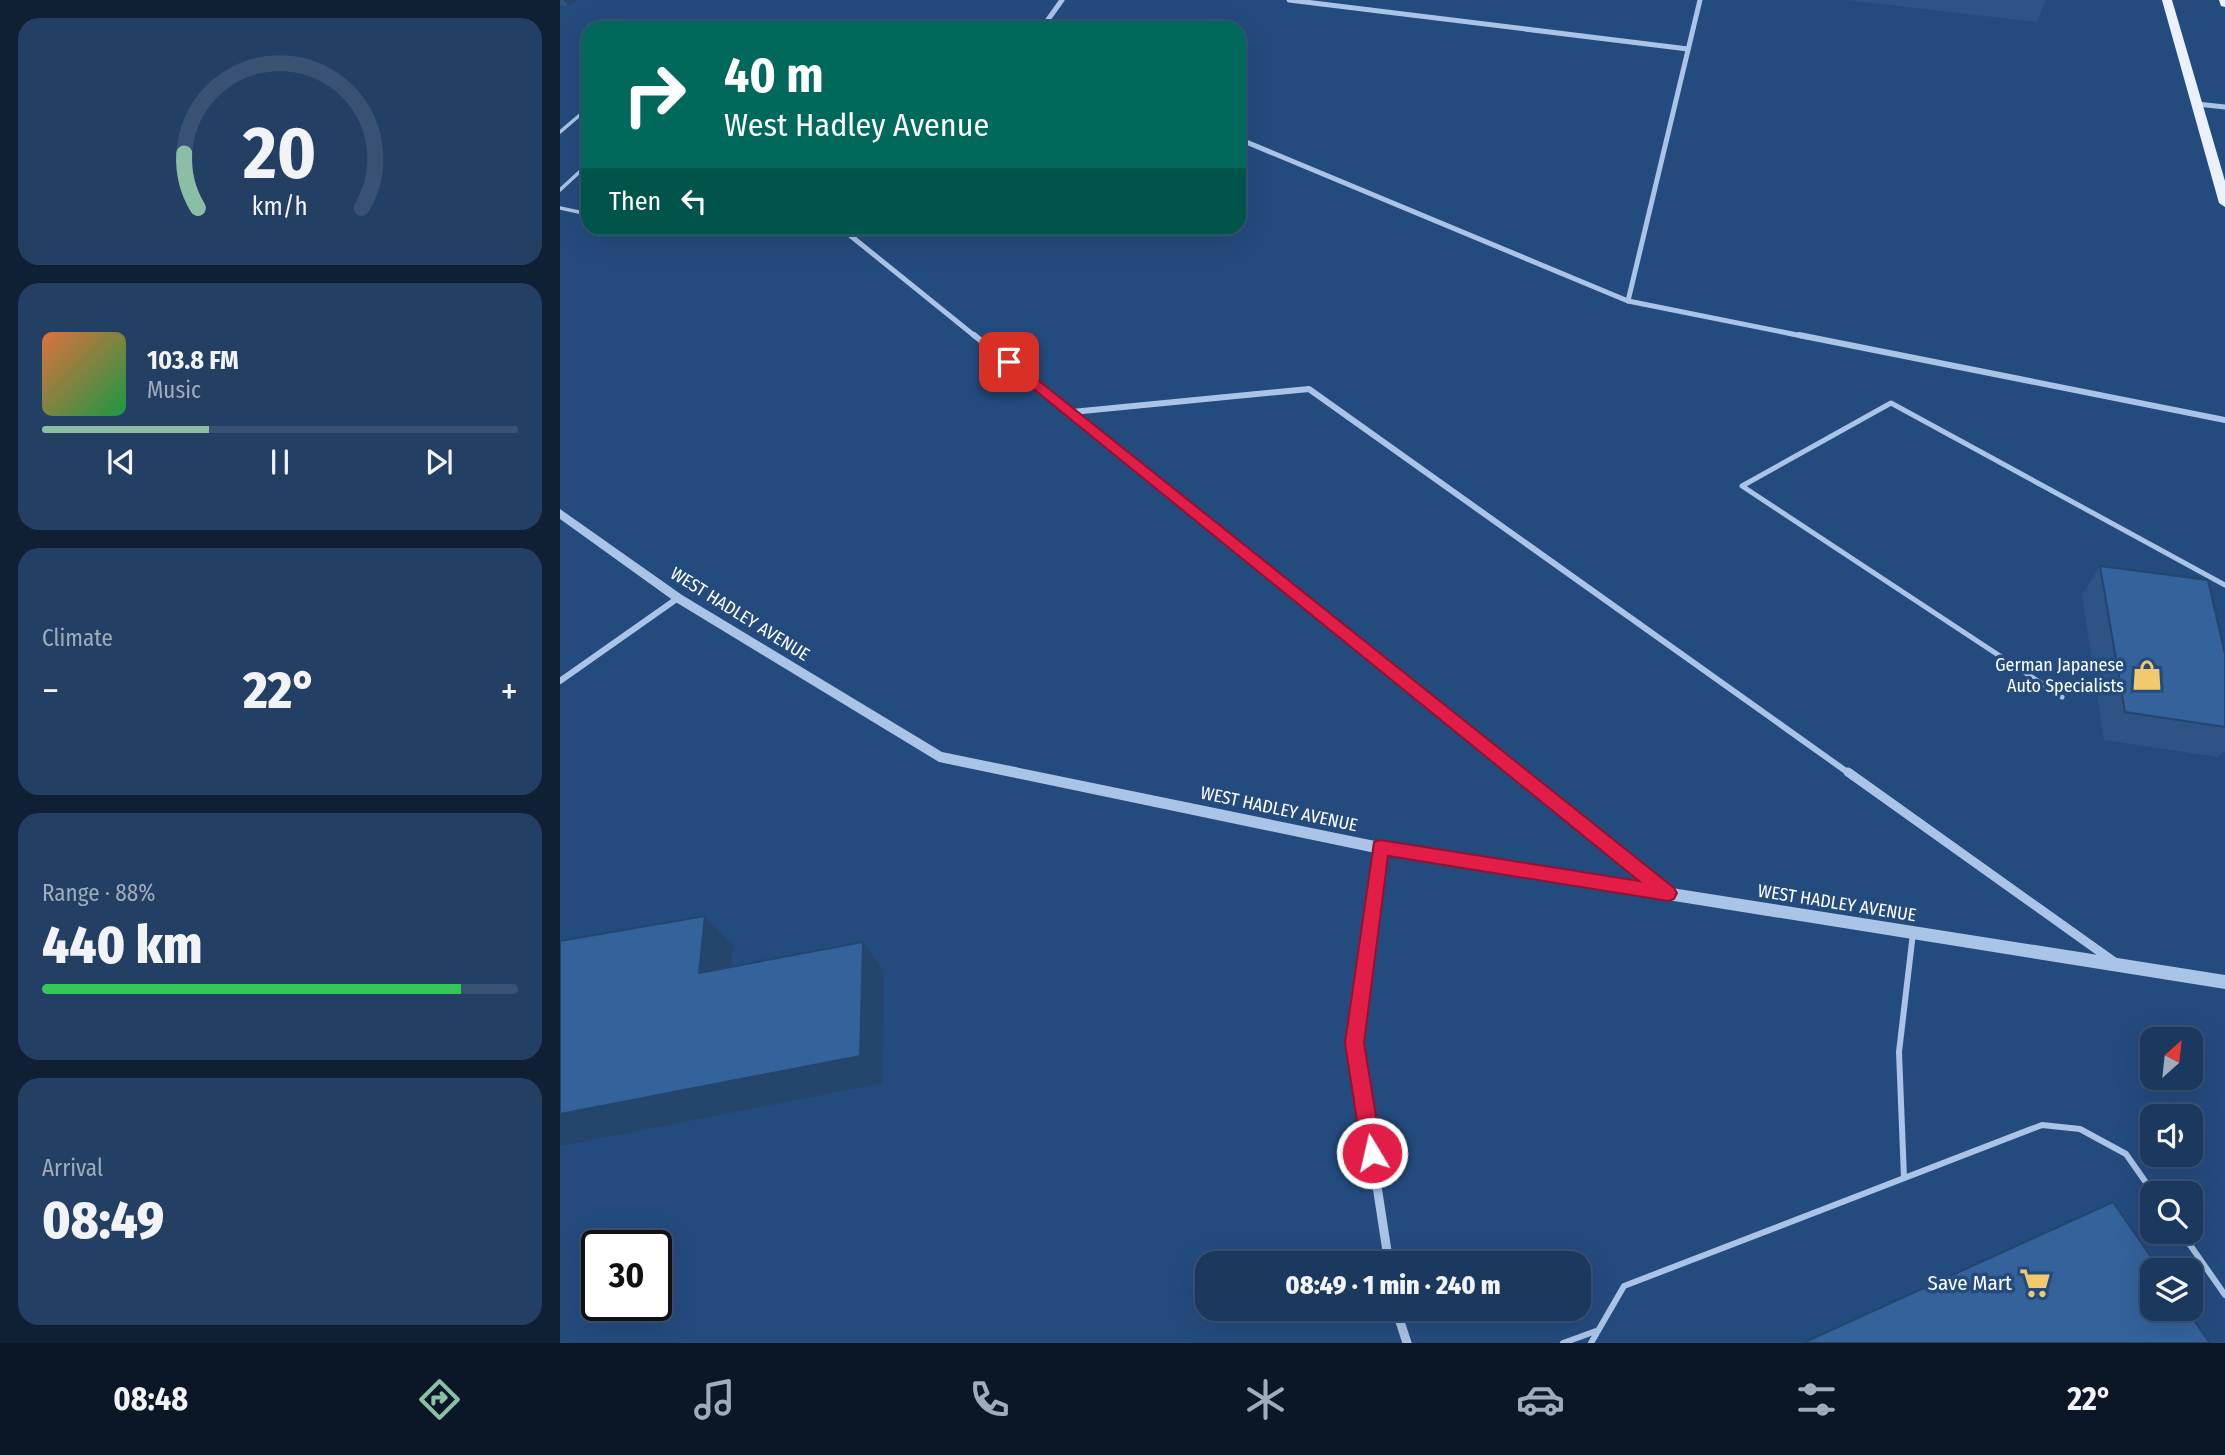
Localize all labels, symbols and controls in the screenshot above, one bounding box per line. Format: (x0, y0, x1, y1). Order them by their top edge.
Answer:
text: 40 m (724, 46, 824, 105)
icon: right (609, 49, 700, 140)
text: West Hadley Avenue (724, 106, 989, 144)
text: 20 (242, 110, 317, 197)
icon: left (675, 182, 713, 220)
text: Then (609, 186, 661, 217)
text: km/h (252, 191, 308, 221)
pin (979, 332, 1039, 392)
icon: arrive (990, 343, 1028, 381)
text: 103.8 FM (147, 345, 239, 376)
text: Music (147, 376, 201, 404)
icon: previous (102, 443, 140, 481)
icon: pause (261, 443, 299, 481)
icon: next (420, 443, 458, 481)
street label: WEST HADLEY AVENUE (666, 562, 814, 666)
text: Climate (42, 624, 113, 652)
place label: German Japanese Auto Specialists (1995, 654, 2124, 697)
shop icon: German Japanese Auto Specialists (2130, 658, 2164, 692)
text: 22° (243, 659, 317, 722)
text: − (42, 668, 59, 714)
text: + (501, 668, 518, 714)
street label: WEST HADLEY AVENUE (1198, 782, 1360, 836)
text: Range · 88% (42, 879, 155, 907)
street label: WEST HADLEY AVENUE (1756, 880, 1918, 926)
text: 440 km (42, 914, 202, 977)
north arrow (2140, 1027, 2203, 1090)
map controls (2140, 1027, 2203, 1321)
button: sound (2140, 1104, 2203, 1167)
position arrow (1335, 1116, 1409, 1190)
text: Arrival (42, 1154, 103, 1182)
button: search (2140, 1181, 2203, 1244)
text: 08:49 (42, 1189, 164, 1252)
speed limit sign: 30 (581, 1230, 672, 1321)
button: layers (2140, 1258, 2203, 1321)
supermarket icon: Save Mart (2018, 1266, 2052, 1300)
text: 08:49 · 1 min · 240 m (1285, 1270, 1501, 1301)
place label: Save Mart (1928, 1270, 2012, 1296)
icon: directions (415, 1375, 464, 1424)
icon: music (690, 1375, 739, 1424)
icon: phone (965, 1375, 1014, 1424)
icon: climate (1241, 1375, 1290, 1424)
icon: car (1516, 1375, 1565, 1424)
icon: filters (1792, 1375, 1841, 1424)
text: 08:48 (113, 1380, 188, 1418)
text: 22° (2067, 1380, 2112, 1418)

